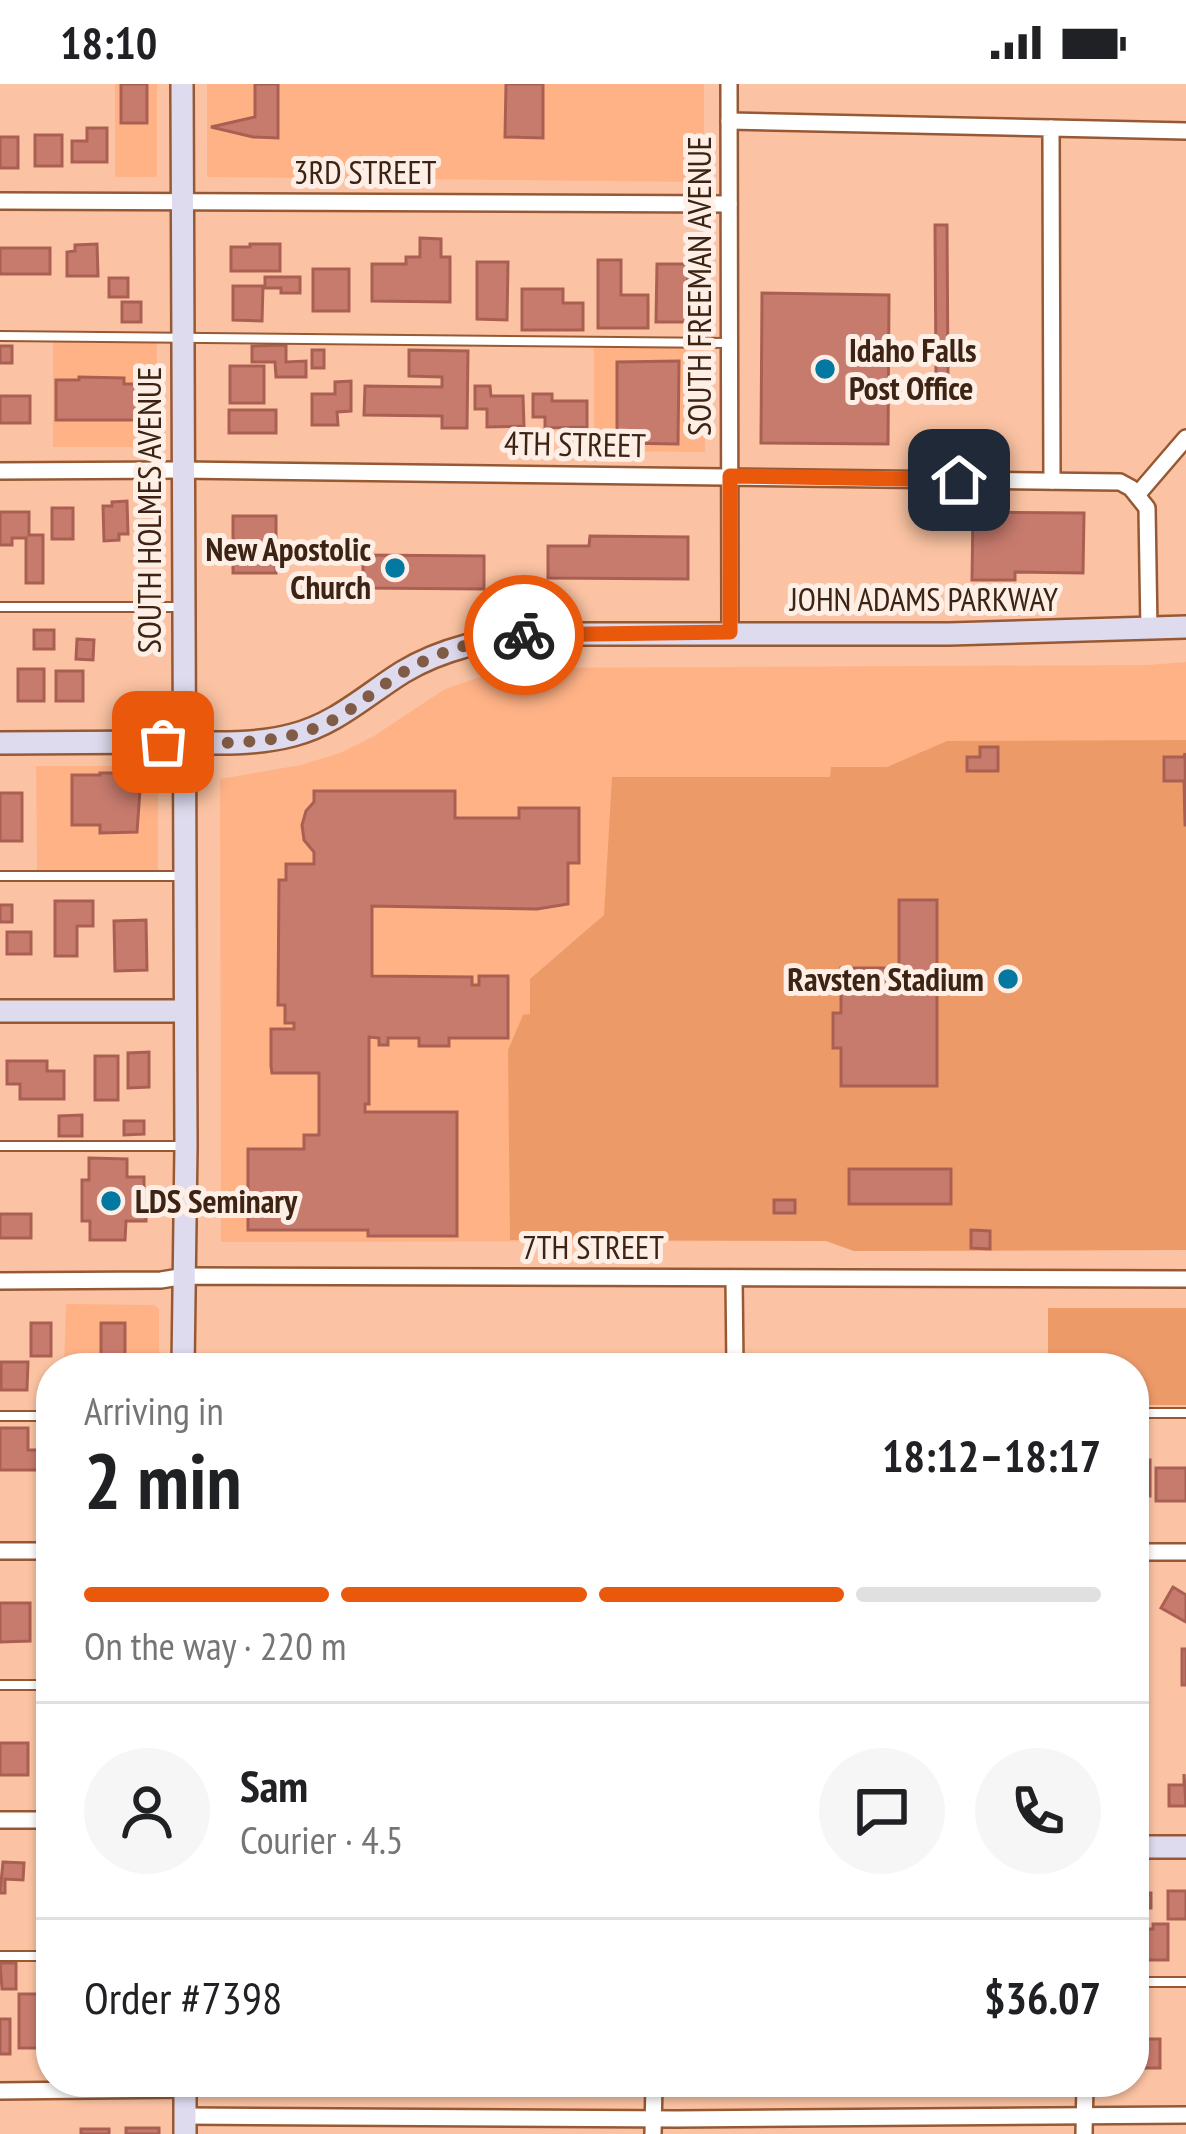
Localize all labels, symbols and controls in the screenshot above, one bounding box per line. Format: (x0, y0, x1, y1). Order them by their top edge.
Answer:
text: 18:10 (60, 13, 157, 71)
street label: SOUTH FREEMAN AVENUE (677, 136, 720, 436)
street label: 3RD STREET (294, 150, 437, 193)
place label: Idaho Falls Post Office (849, 328, 976, 409)
marker: Idaho Falls Post Office (812, 356, 838, 382)
street label: SOUTH HOLMES AVENUE (127, 367, 170, 653)
street label: 4TH STREET (504, 421, 647, 466)
pin (908, 429, 1010, 531)
icon: home (926, 447, 992, 513)
place label: New Apostolic Church (206, 527, 371, 608)
marker: New Apostolic Church (382, 555, 408, 581)
courier (464, 575, 584, 695)
street label: JOHN ADAMS PARKWAY (789, 577, 1058, 620)
icon: bike (491, 602, 557, 668)
pin (112, 691, 214, 793)
icon: bag (130, 709, 196, 775)
place label: Ravsten Stadium (787, 957, 984, 1000)
marker: Ravsten Stadium (995, 966, 1021, 992)
place label: LDS Seminary (135, 1179, 298, 1222)
marker: LDS Seminary (98, 1188, 124, 1214)
street label: 7TH STREET (522, 1225, 664, 1268)
text: Arriving in (84, 1385, 224, 1436)
text: 18:12–18:17 (882, 1426, 1101, 1484)
text: 2 min (84, 1430, 242, 1531)
text: On the way · 220 m (84, 1620, 346, 1671)
button: person (84, 1748, 210, 1874)
button: chat (819, 1748, 945, 1874)
button: phone (975, 1748, 1101, 1874)
text: Sam (240, 1756, 308, 1814)
text: Courier · 4.5 (240, 1814, 403, 1865)
text: Order #7398 (84, 1968, 282, 2026)
text: $36.07 (984, 1968, 1101, 2026)

